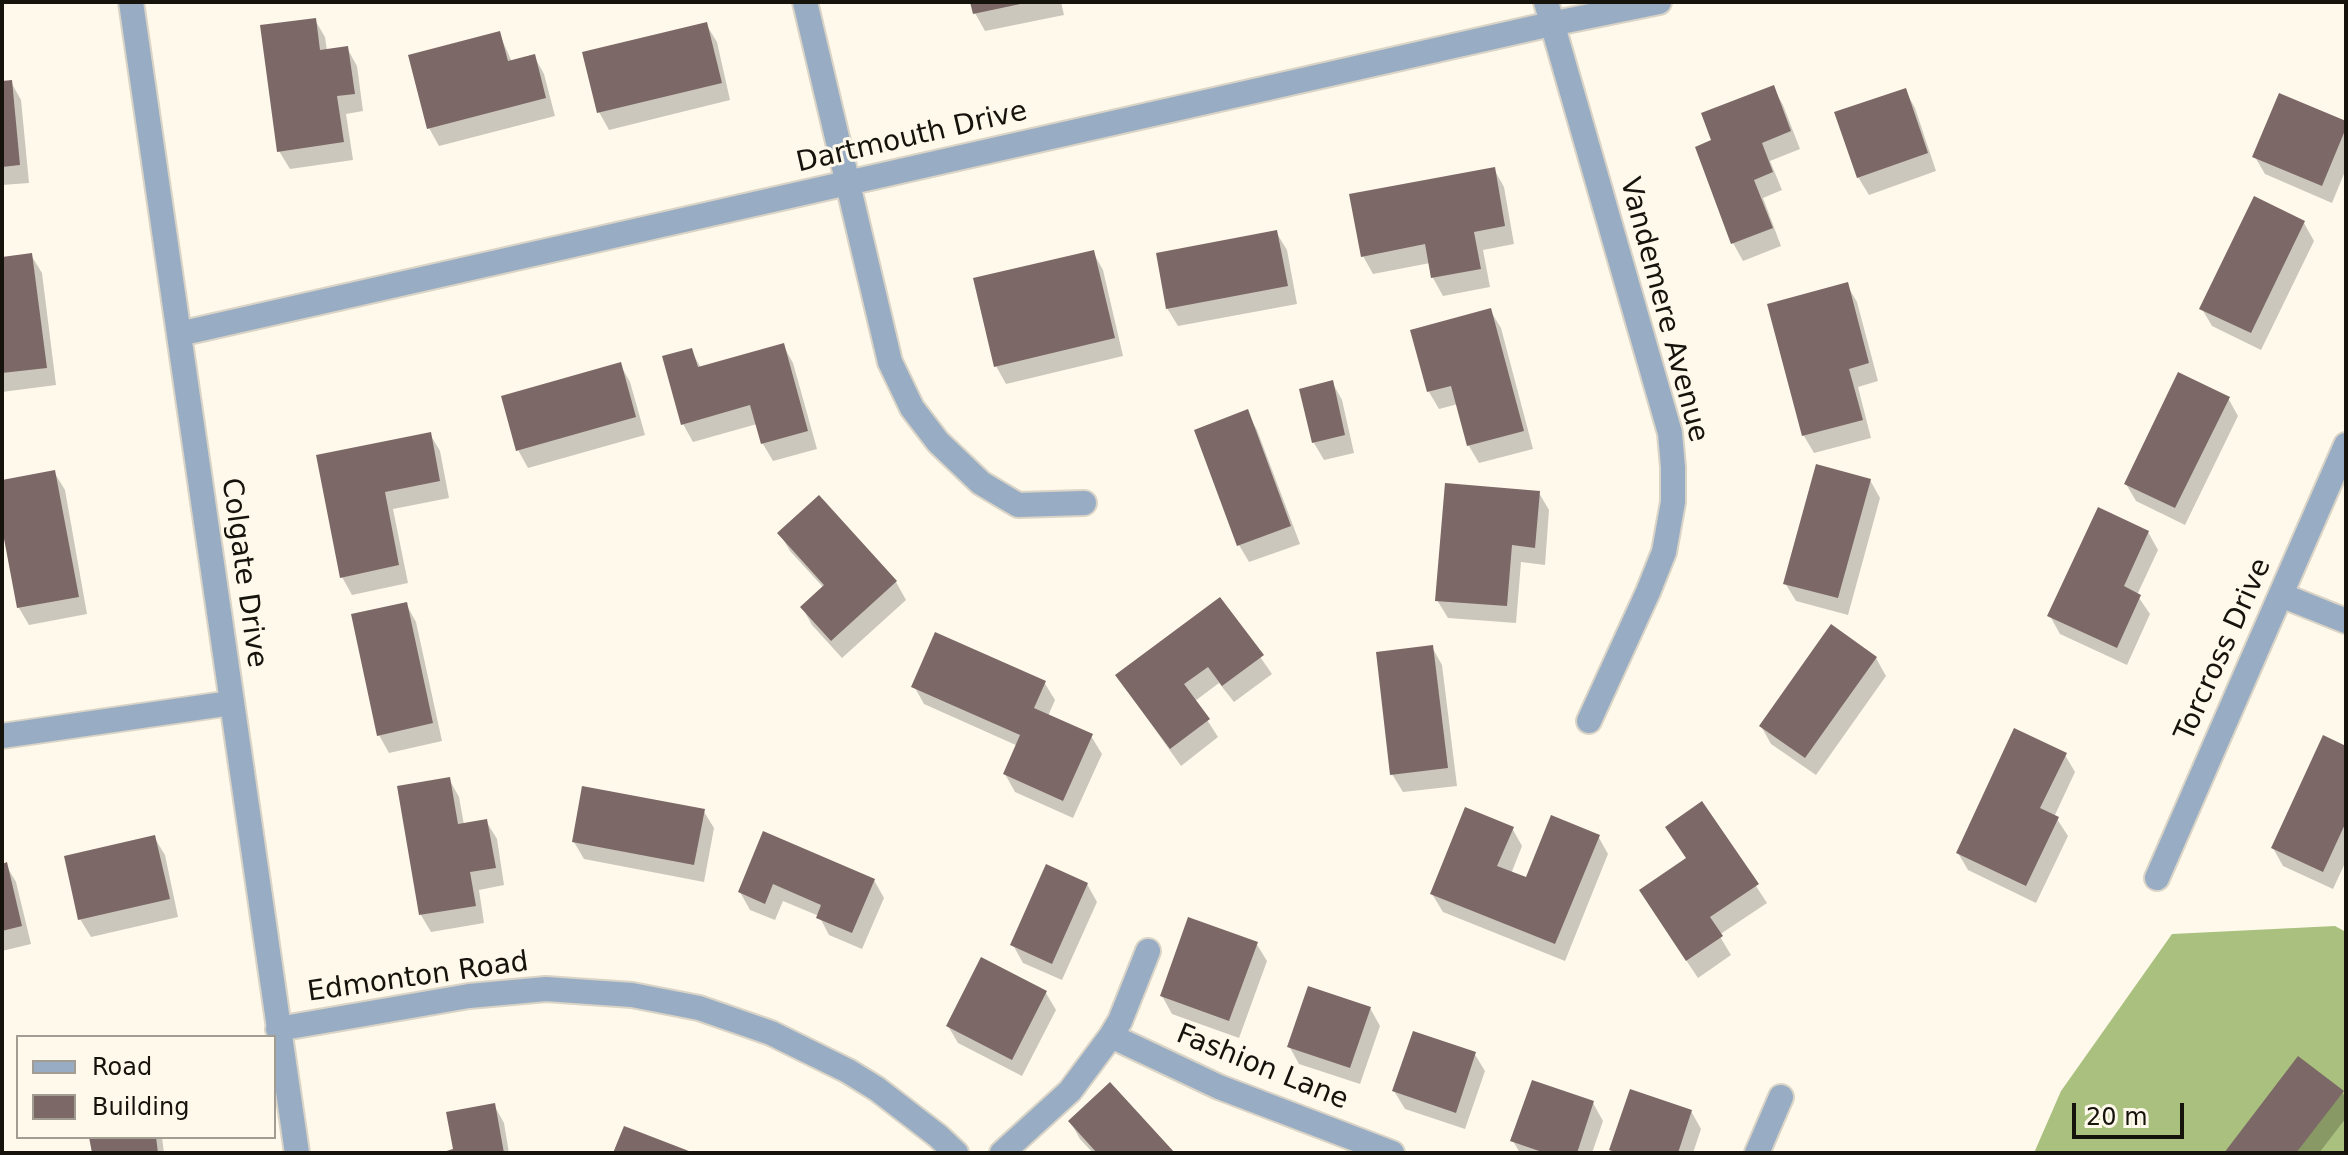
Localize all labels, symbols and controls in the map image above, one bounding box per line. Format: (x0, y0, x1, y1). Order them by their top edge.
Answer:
street label: Dartmouth Drive (793, 95, 1031, 181)
street label: Vandemere Avenue (1612, 174, 1714, 446)
street label: Colgate Drive (213, 476, 273, 670)
street label: Torcross Drive (2169, 553, 2279, 747)
street label: Edmonton Road (305, 946, 531, 1010)
street label: Fashion Lane (1171, 1018, 1353, 1118)
legend (16, 1035, 276, 1139)
text: Road (92, 1053, 152, 1081)
scale bar (2076, 1087, 2188, 1137)
text: Building (92, 1093, 189, 1121)
text: 20 m (2086, 1103, 2148, 1131)

